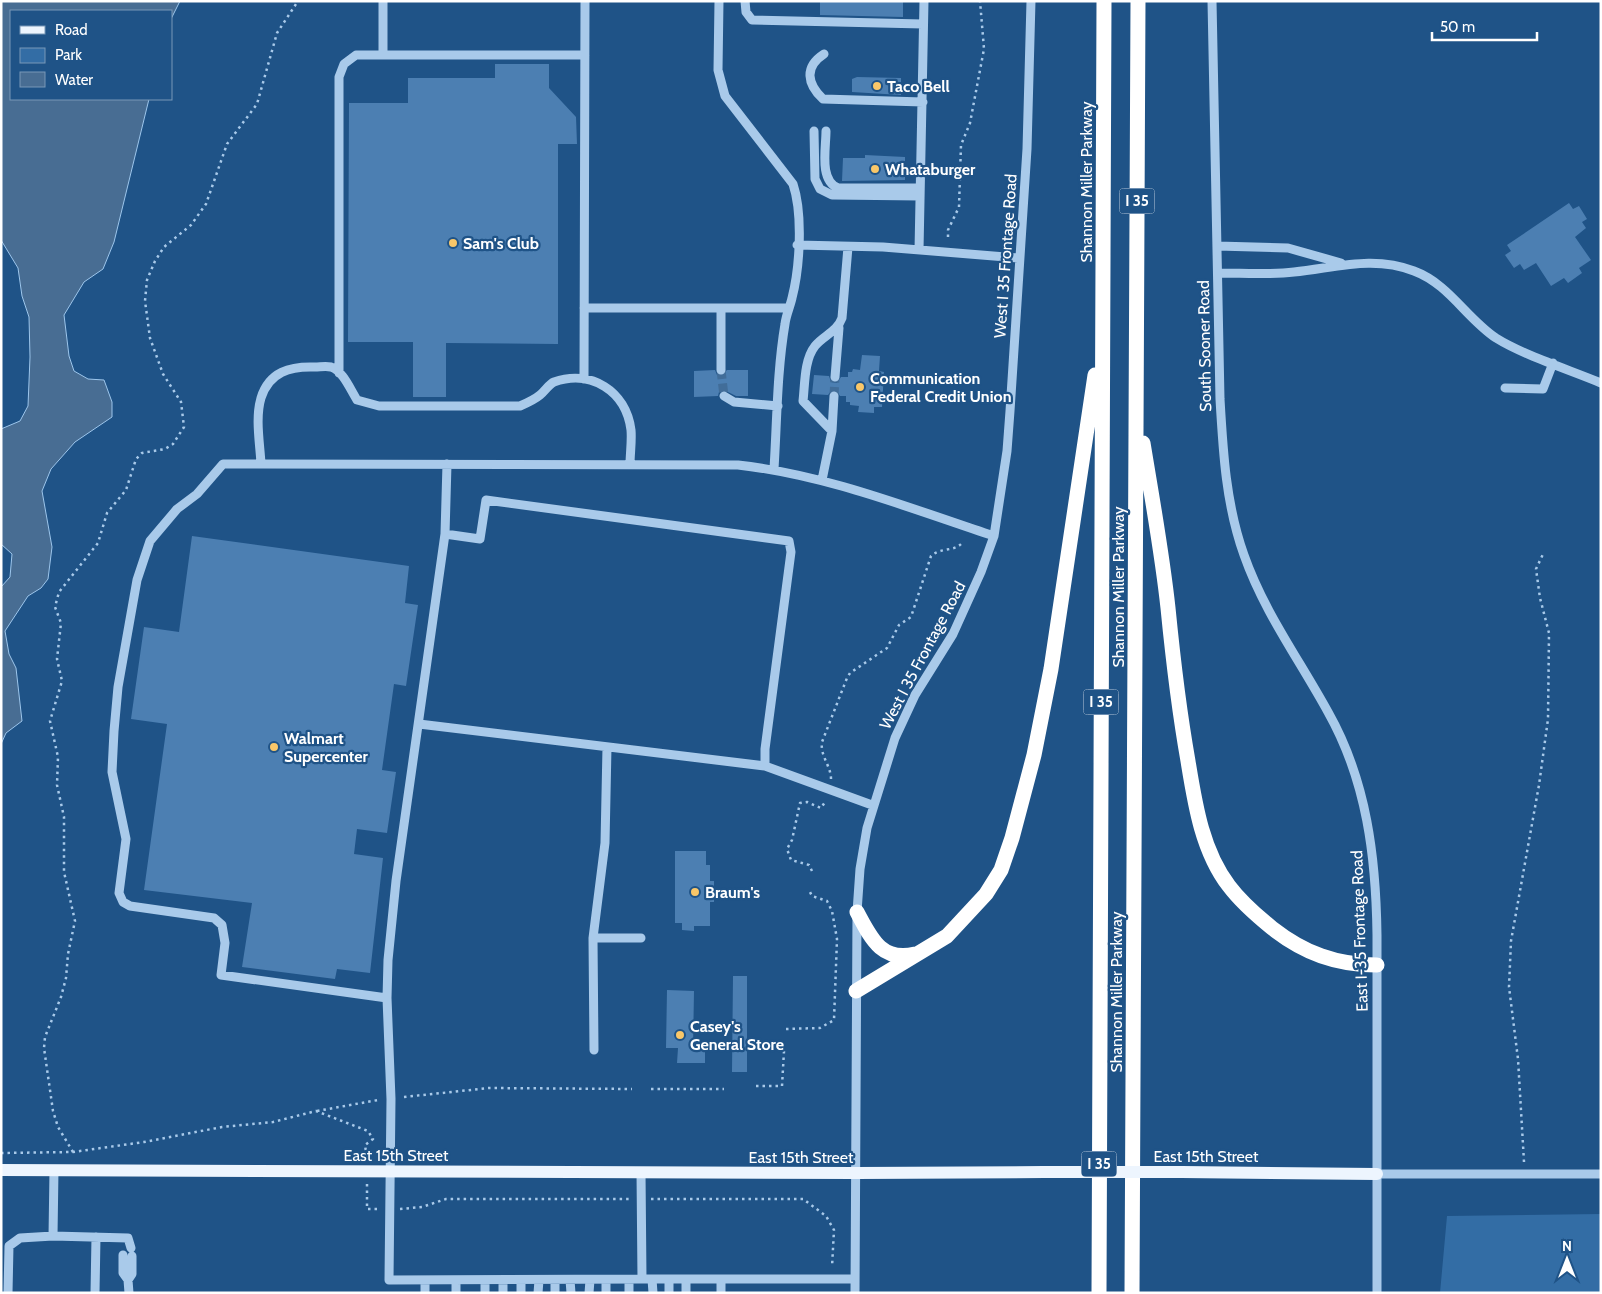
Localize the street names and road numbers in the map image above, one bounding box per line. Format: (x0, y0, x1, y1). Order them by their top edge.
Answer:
street label: Shannon Miller Parkway (1077, 101, 1096, 263)
street label: West I 35 Frontage Road (990, 173, 1021, 339)
road number: I 35 (1120, 188, 1154, 214)
street label: South Sooner Road (1194, 280, 1215, 412)
street label: Shannon Miller Parkway (1109, 506, 1128, 668)
street label: West I 35 Frontage Road (875, 578, 969, 732)
road number: I 35 (1084, 690, 1118, 714)
street label: East I-35 Frontage Road (1347, 850, 1372, 1012)
street label: Shannon Miller Parkway (1107, 911, 1126, 1073)
street label: East 15th Street (344, 1146, 449, 1165)
street label: East 15th Street (1154, 1147, 1259, 1166)
street label: East 15th Street (749, 1148, 854, 1167)
road number: I 35 (1082, 1152, 1116, 1176)

